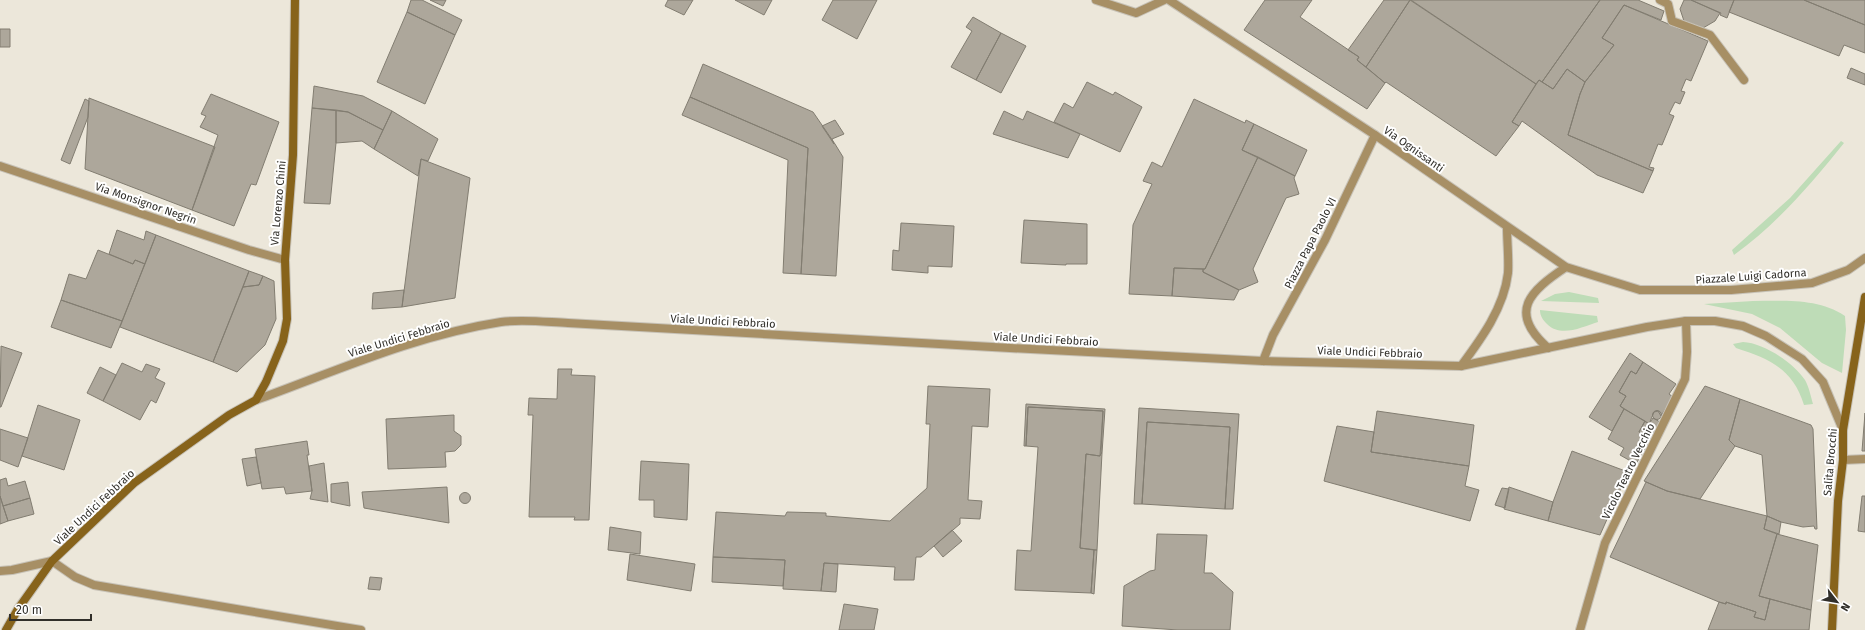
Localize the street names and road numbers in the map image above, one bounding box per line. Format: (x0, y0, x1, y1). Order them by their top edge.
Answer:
street label: Via Ognissanti (1381, 124, 1446, 175)
street label: Via Lorenzo Chini (268, 160, 289, 246)
street label: Via Monsignor Negrin (93, 180, 198, 227)
street label: Piazza Papa Paolo VI (1282, 195, 1339, 291)
street label: Piazzale Luigi Cadorna (1695, 266, 1807, 287)
street label: Viale Undici Febbraio (670, 312, 776, 331)
street label: Viale Undici Febbraio (347, 317, 451, 360)
street label: Viale Undici Febbraio (993, 330, 1099, 349)
street label: Viale Undici Febbraio (1317, 344, 1423, 361)
street label: Vicolo Teatro Vecchio (1599, 421, 1657, 521)
street label: Salita Brocchi (1821, 428, 1840, 496)
street label: Viale Undici Febbraio (51, 467, 137, 548)

